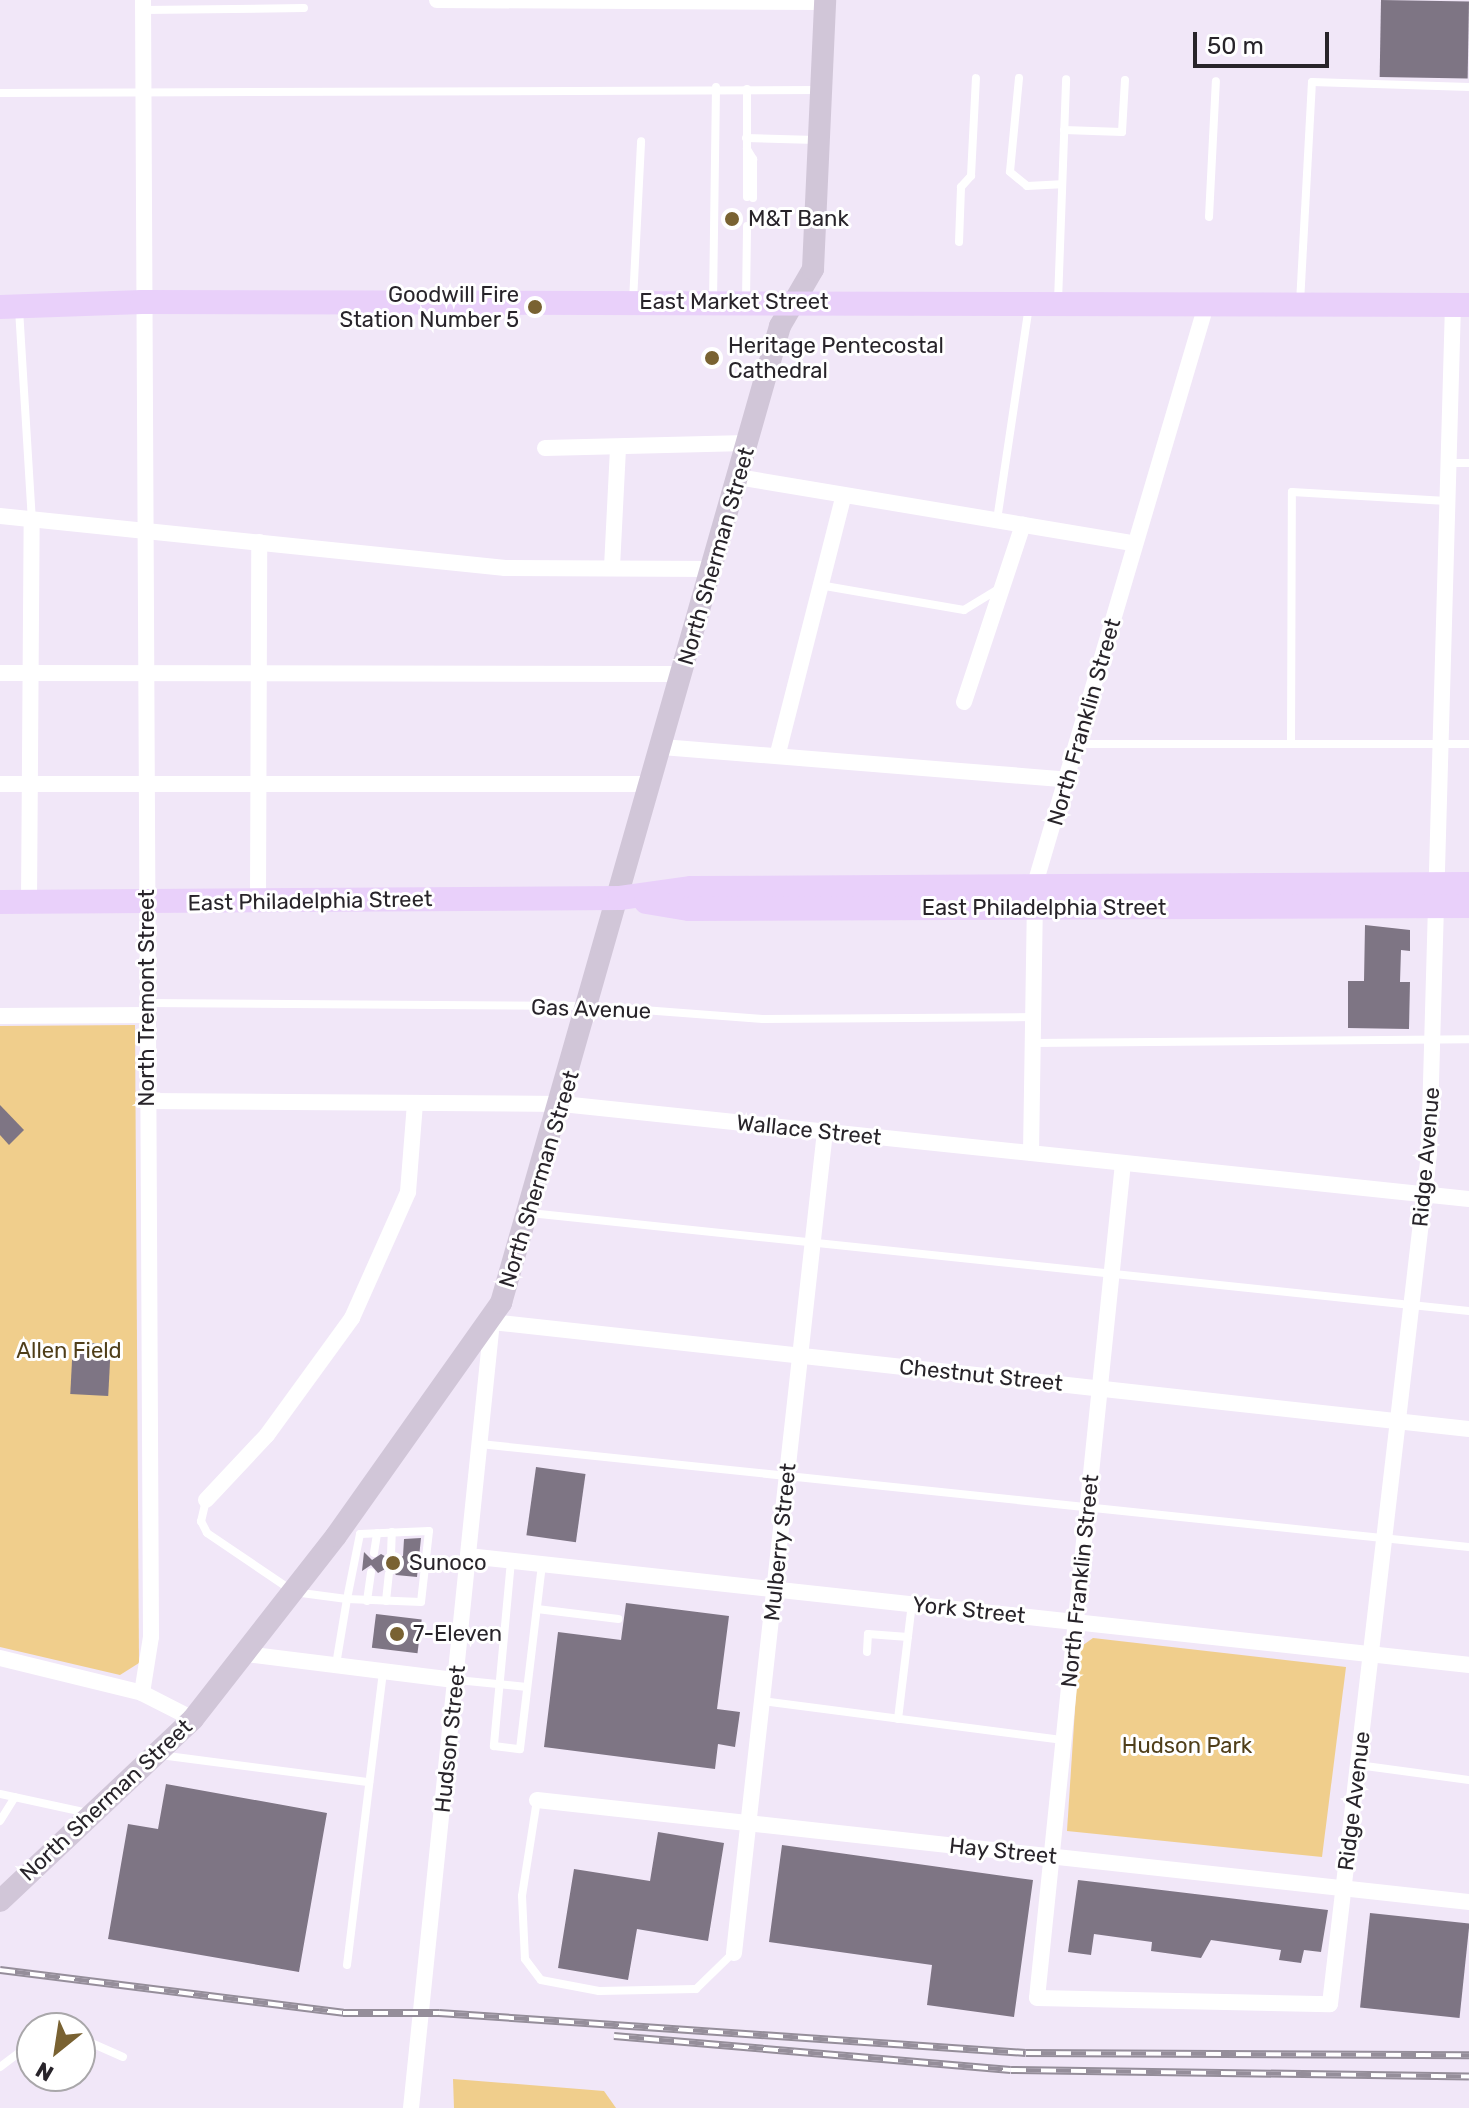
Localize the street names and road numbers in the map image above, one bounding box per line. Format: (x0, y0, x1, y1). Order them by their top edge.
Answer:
street label: East Market Street (639, 289, 829, 315)
street label: North Sherman Street (672, 444, 760, 668)
street label: North Franklin Street (1042, 615, 1126, 829)
street label: East Philadelphia Street (187, 886, 433, 916)
street label: North Tremont Street (134, 889, 160, 1107)
street label: East Philadelphia Street (922, 895, 1166, 921)
street label: Gas Avenue (530, 994, 652, 1024)
street label: North Sherman Street (493, 1067, 585, 1291)
street label: Ridge Avenue (1407, 1086, 1445, 1228)
street label: Wallace Street (735, 1109, 883, 1151)
street label: Chestnut Street (898, 1353, 1064, 1397)
street label: Mulberry Street (759, 1461, 801, 1623)
street label: North Franklin Street (1056, 1473, 1104, 1689)
street label: York Street (911, 1591, 1027, 1629)
street label: Hudson Street (429, 1664, 471, 1814)
street label: North Sherman Street (15, 1713, 197, 1887)
street label: Ridge Avenue (1332, 1730, 1376, 1872)
street label: Hay Street (948, 1832, 1058, 1870)

